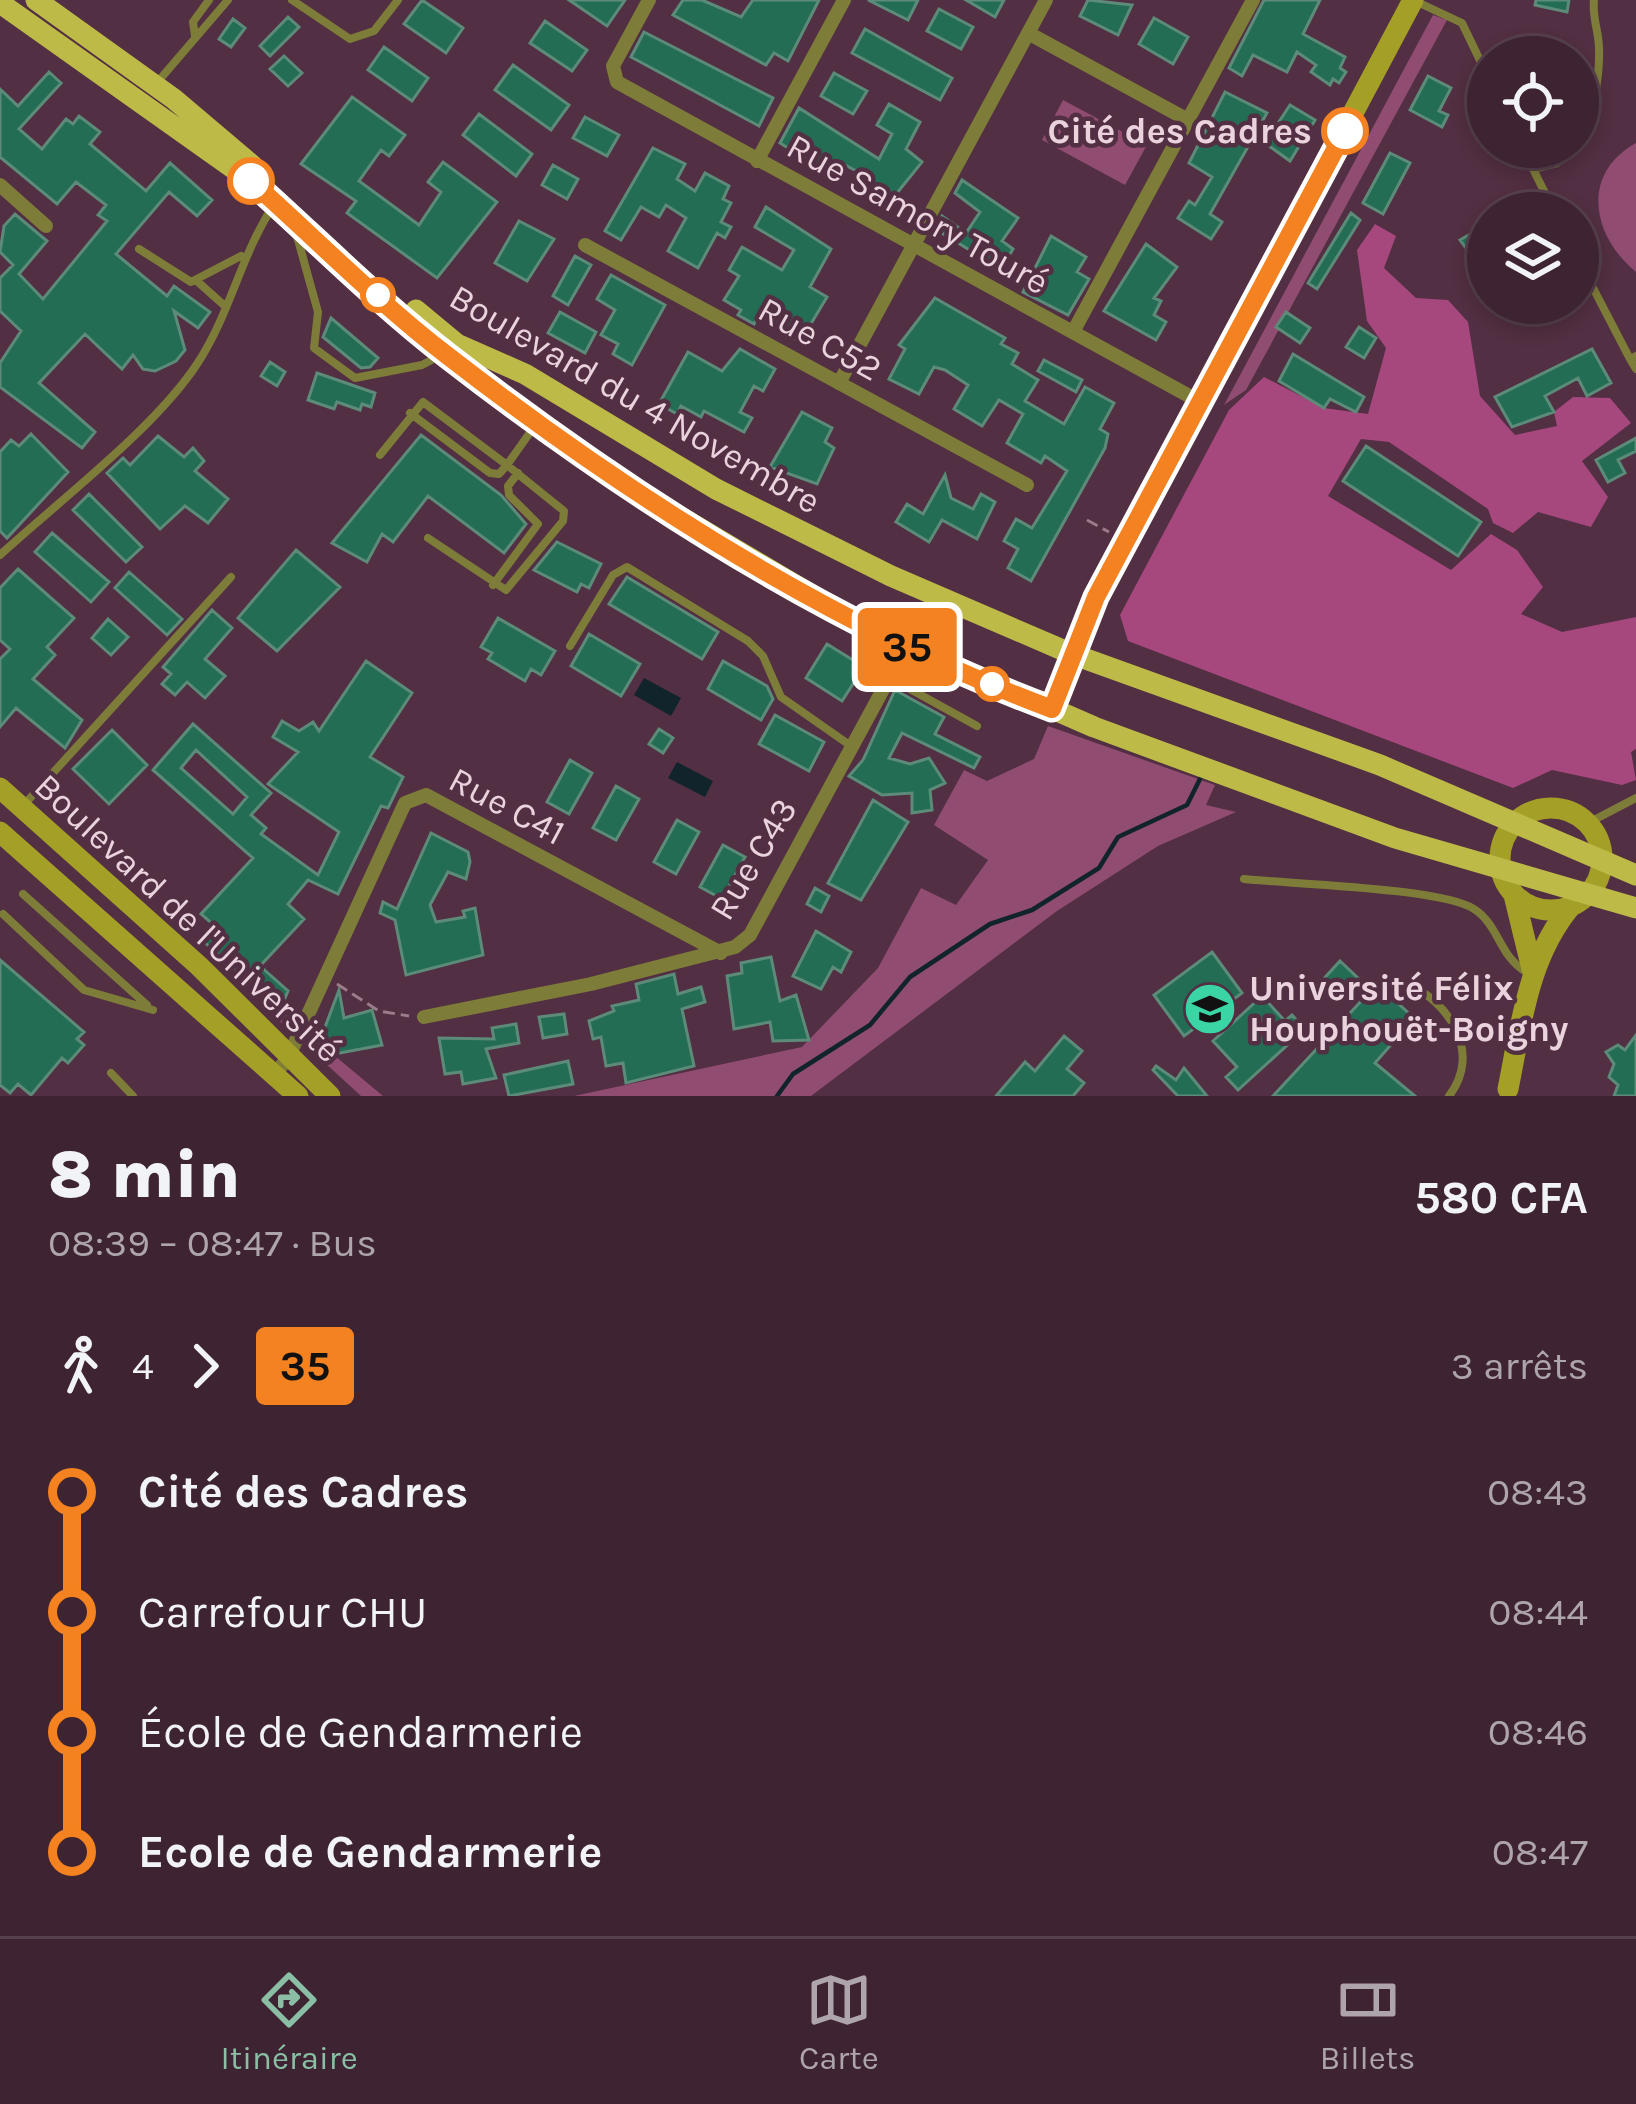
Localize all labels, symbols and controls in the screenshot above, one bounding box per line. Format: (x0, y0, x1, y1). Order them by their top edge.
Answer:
map controls (1467, 36, 1599, 324)
button: locate (1467, 36, 1599, 168)
marker: Cité des Cadres (1323, 109, 1367, 153)
place label: Cité des Cadres (1048, 110, 1312, 152)
street label: Rue Samory Touré (780, 125, 1056, 303)
unlabelled marker (229, 159, 273, 203)
button: layers (1467, 192, 1599, 324)
street label: Boulevard du 4 Novembre (442, 276, 828, 522)
unlabelled marker (362, 279, 394, 311)
street label: Rue C52 (751, 288, 889, 390)
line badge: 35 (853, 608, 961, 686)
text: 35 (882, 622, 932, 672)
unlabelled marker (976, 668, 1008, 700)
street label: Rue C41 (442, 758, 572, 854)
street label: Boulevard de l'Université (26, 765, 350, 1071)
street label: Rue C43 (700, 791, 806, 927)
place label: Université Félix Houphouët-Boigny (1249, 967, 1568, 1051)
school or university icon: Université Félix Houphouët-Boigny (1182, 981, 1238, 1037)
text: 8 min (48, 1136, 240, 1214)
text: 580 CFA (1415, 1172, 1588, 1224)
text: 08:39 – 08:47 · Bus (48, 1220, 377, 1266)
icon: walk (48, 1333, 114, 1399)
icon: forward (172, 1333, 238, 1399)
text: 35 (280, 1341, 330, 1391)
text: 4 (132, 1343, 154, 1389)
text: 3 arrêts (1451, 1343, 1588, 1389)
text: Cité des Cadres (138, 1466, 469, 1518)
text: 08:43 (1487, 1469, 1588, 1515)
text: Carrefour CHU (138, 1586, 427, 1638)
text: 08:44 (1488, 1589, 1588, 1635)
text: École de Gendarmerie (138, 1706, 583, 1758)
text: 08:46 (1488, 1709, 1588, 1755)
text: Ecole de Gendarmerie (138, 1826, 602, 1878)
text: 08:47 (1492, 1829, 1588, 1875)
tab: Itinéraire (221, 1967, 358, 2077)
tab: Carte (799, 1967, 879, 2077)
tab: Billets (1320, 1967, 1415, 2077)

